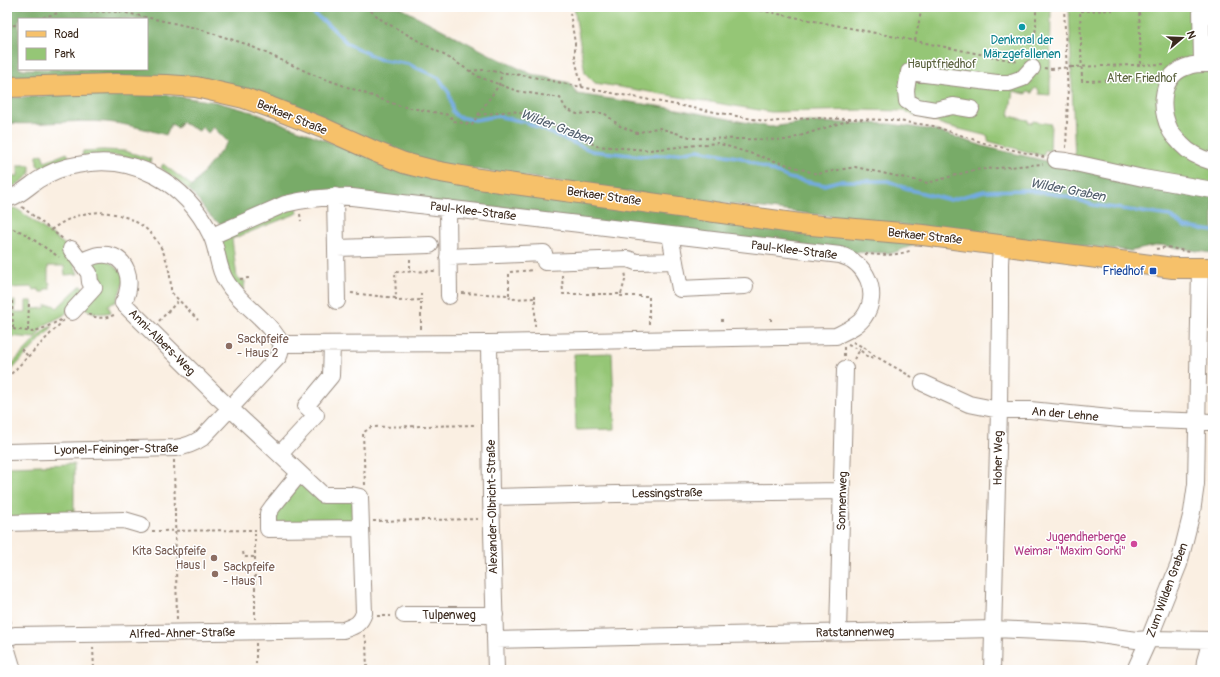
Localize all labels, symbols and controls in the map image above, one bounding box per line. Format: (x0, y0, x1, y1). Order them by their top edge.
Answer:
legend (18, 18, 148, 70)
north arrow (1162, 18, 1202, 58)
marker: Denkmal der Märzgefallenen (1017, 22, 1027, 32)
text: Road (54, 27, 79, 42)
text: N (1184, 29, 1199, 41)
place label: Denkmal der Märzgefallenen (983, 33, 1061, 62)
text: Park (54, 47, 75, 62)
park label: Hauptfriedhof (907, 57, 977, 72)
park label: Alter Friedhof (1107, 71, 1177, 86)
street label: Berkaer Straße (254, 97, 329, 138)
water label: Wilder Graben (518, 106, 596, 148)
water label: Wilder Graben (1029, 175, 1107, 205)
street label: Berkaer Straße (566, 184, 642, 209)
street label: Paul-Klee-Straße (429, 199, 517, 224)
street label: Berkaer Straße (887, 225, 963, 248)
street label: Paul-Klee-Straße (750, 238, 838, 263)
place label: Friedhof (1103, 264, 1145, 279)
marker: Friedhof (1148, 266, 1158, 276)
street label: Anni-Albers-Weg (125, 306, 198, 379)
place label: Sackpfeife - Haus 2 (237, 332, 289, 361)
marker: Sackpfeife - Haus 2 (224, 341, 234, 351)
street label: An der Lehne (1031, 404, 1099, 425)
street label: Hoher Weg (991, 431, 1006, 485)
street label: Alexander-Olbricht-Straße (484, 440, 501, 574)
street label: Lyonel-Feininger-Straße (53, 441, 179, 458)
street label: Sonnenweg (834, 471, 851, 531)
street label: Lessingstraße (631, 485, 703, 502)
place label: Jugendherberge Weimar "Maxim Gorki" (1014, 530, 1126, 559)
marker: Jugendherberge Weimar "Maxim Gorki" (1129, 539, 1139, 549)
street label: Zum Wilden Graben (1143, 541, 1192, 640)
place label: Kita Sackpfeife Haus I (132, 544, 206, 573)
marker: Kita Sackpfeife Haus I (209, 553, 219, 563)
place label: Sackpfeife - Haus 1 (223, 560, 275, 589)
marker: Sackpfeife - Haus 1 (210, 569, 220, 579)
street label: Tulpenweg (422, 608, 476, 623)
street label: Ratstannenweg (816, 624, 894, 641)
street label: Alfred-Ahner-Straße (129, 625, 235, 642)

